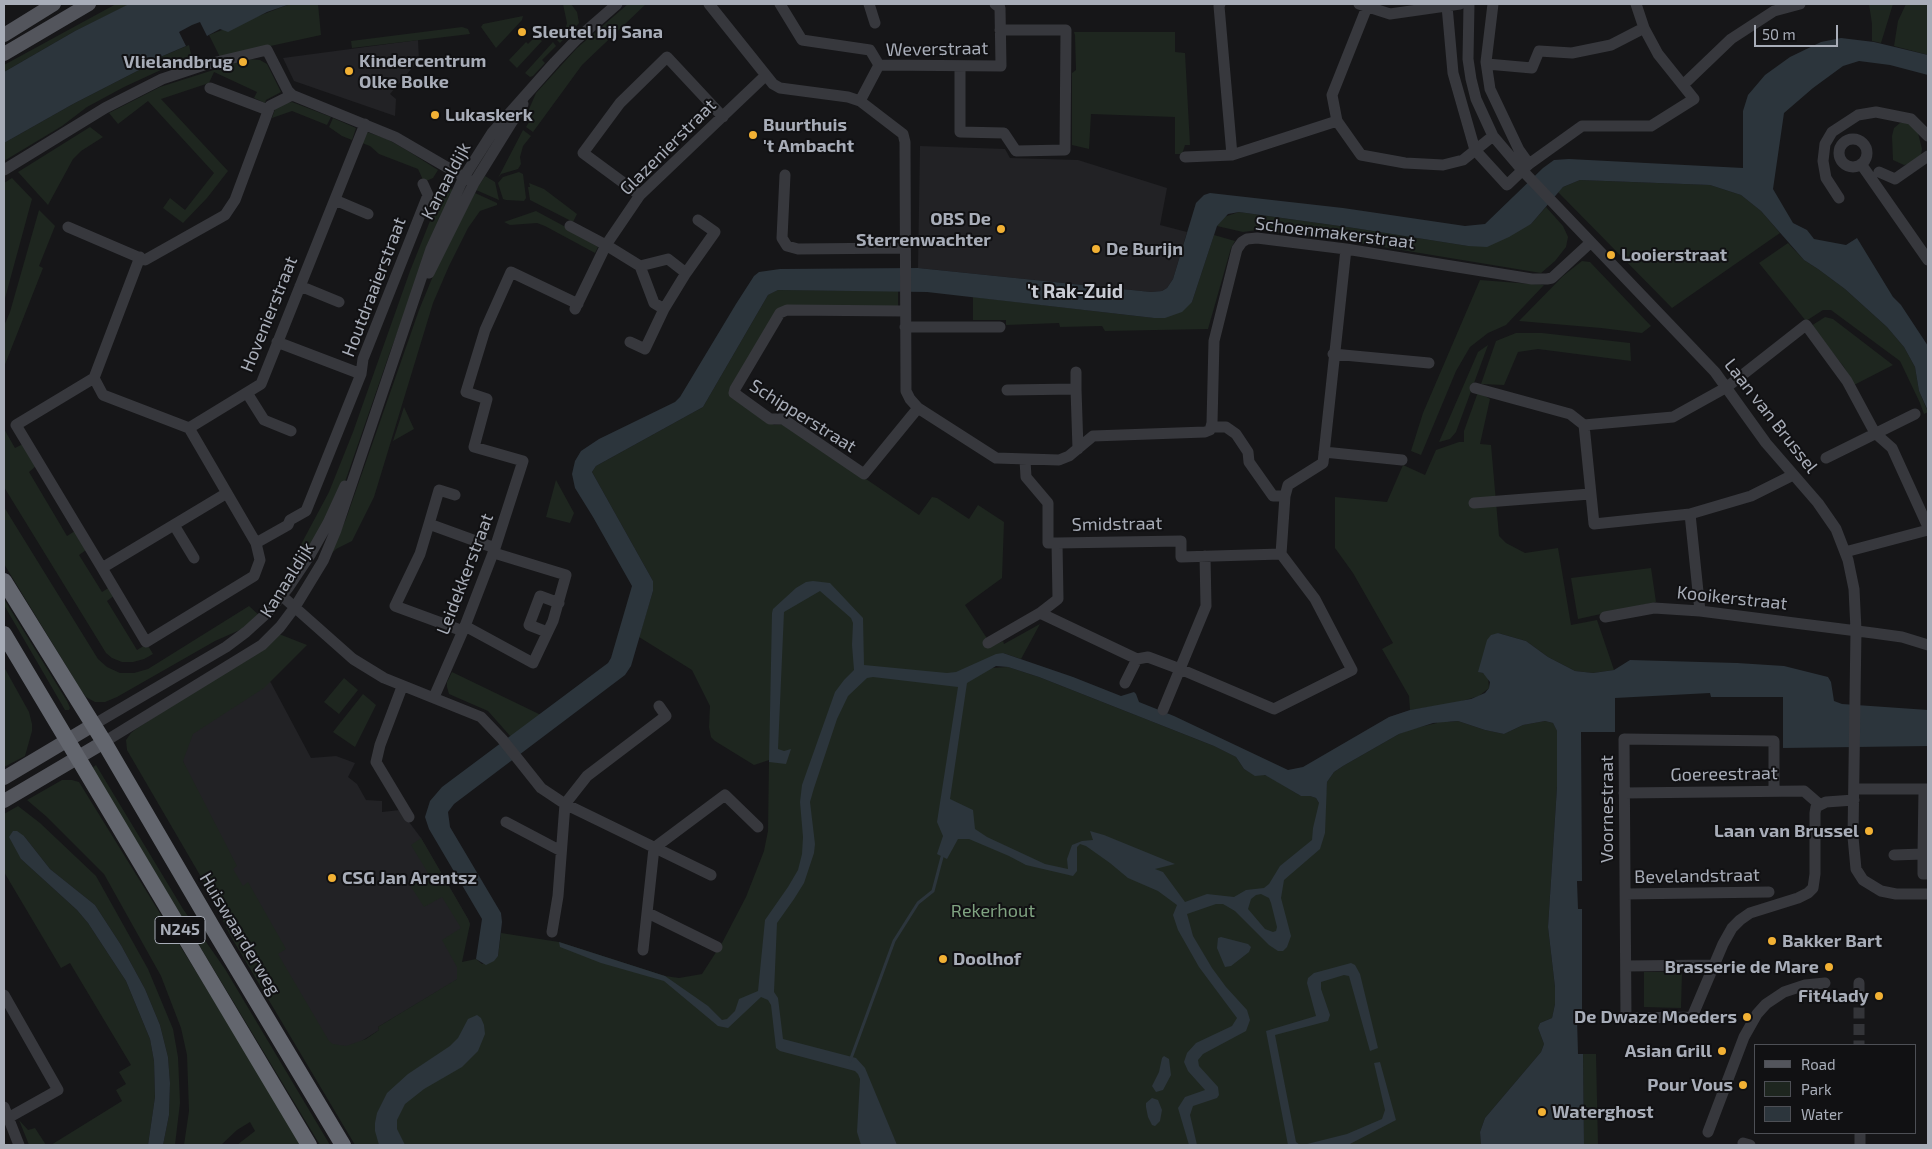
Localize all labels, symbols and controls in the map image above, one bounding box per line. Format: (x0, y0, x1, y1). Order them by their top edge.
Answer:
scale bar (1757, 15, 1841, 47)
place label: Sleutel bij Sana (532, 21, 663, 43)
text: 50 m (1762, 25, 1796, 43)
marker: Sleutel bij Sana (516, 26, 528, 38)
street label: Weverstraat (886, 37, 988, 61)
place label: Kindercentrum Olke Bolke (359, 50, 486, 92)
place label: Vlielandbrug (123, 51, 233, 73)
marker: Vlielandbrug (237, 56, 249, 68)
marker: Kindercentrum Olke Bolke (343, 65, 355, 77)
street label: Glazenierstraat (615, 94, 721, 200)
place label: Lukaskerk (445, 104, 533, 126)
marker: Lukaskerk (429, 109, 441, 121)
place label: Buurthuis 't Ambacht (763, 114, 854, 156)
marker: Buurthuis 't Ambacht (747, 129, 759, 141)
street label: Kanaaldijk (417, 139, 475, 223)
place label: OBS De Sterrenwachter (856, 208, 991, 250)
street label: Schoenmakerstraat (1254, 212, 1416, 254)
street label: Houtdraaierstraat (337, 214, 411, 360)
marker: OBS De Sterrenwachter (995, 223, 1007, 235)
place label: De Burijn (1106, 238, 1183, 260)
marker: De Burijn (1090, 243, 1102, 255)
place label: Looierstraat (1621, 244, 1727, 266)
marker: Looierstraat (1605, 249, 1617, 261)
street label: Hovenierstraat (236, 253, 302, 375)
district label: 't Rak-Zuid (1027, 281, 1123, 303)
street label: Laan van Brussel (1720, 354, 1822, 478)
street label: Schipperstraat (746, 375, 860, 457)
street label: Leidekkerstraat (432, 510, 498, 638)
street label: Smidstraat (1072, 512, 1162, 536)
street label: Kanaaldijk (255, 538, 319, 622)
street label: Kooikerstraat (1676, 581, 1788, 615)
street label: Voornestraat (1596, 755, 1618, 863)
street label: Goereestraat (1670, 762, 1778, 786)
place label: Laan van Brussel (1714, 820, 1859, 842)
marker: Laan van Brussel (1863, 825, 1875, 837)
street label: Bevelandstraat (1634, 864, 1760, 888)
place label: CSG Jan Arentsz (342, 867, 477, 889)
street label: Huiswaarderweg (195, 869, 285, 999)
marker: CSG Jan Arentsz (326, 872, 338, 884)
park label: Rekerhout (951, 900, 1035, 922)
road number: N245 (155, 916, 205, 944)
place label: Bakker Bart (1782, 930, 1882, 952)
marker: Bakker Bart (1766, 935, 1778, 947)
place label: Doolhof (953, 948, 1021, 970)
marker: Doolhof (937, 953, 949, 965)
place label: Brasserie de Mare (1664, 956, 1819, 978)
marker: Brasserie de Mare (1823, 961, 1835, 973)
place label: Fit4lady (1798, 985, 1869, 1007)
marker: Fit4lady (1873, 990, 1885, 1002)
place label: De Dwaze Moeders (1574, 1006, 1737, 1028)
marker: De Dwaze Moeders (1741, 1011, 1753, 1023)
place label: Asian Grill (1625, 1040, 1712, 1062)
legend (1754, 1044, 1917, 1134)
marker: Asian Grill (1716, 1045, 1728, 1057)
text: Road (1801, 1055, 1836, 1073)
place label: Pour Vous (1647, 1074, 1733, 1096)
marker: Pour Vous (1737, 1079, 1749, 1091)
text: Park (1801, 1080, 1832, 1098)
place label: Waterghost (1552, 1101, 1654, 1123)
text: Water (1801, 1105, 1843, 1123)
marker: Waterghost (1536, 1106, 1548, 1118)

